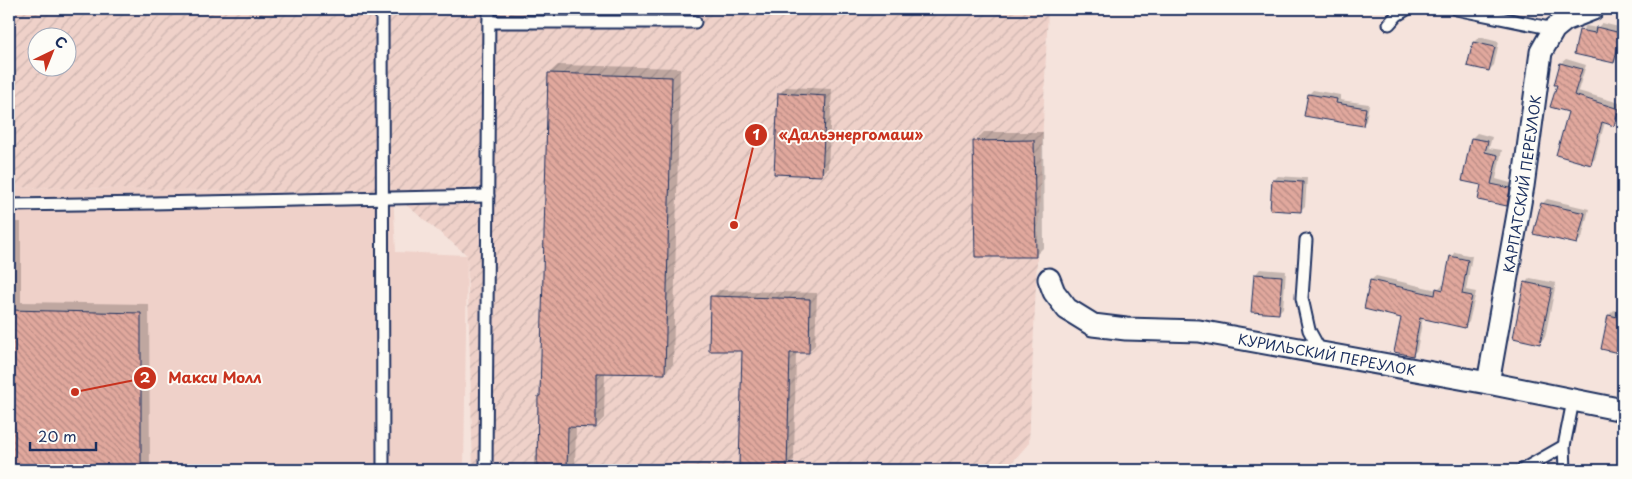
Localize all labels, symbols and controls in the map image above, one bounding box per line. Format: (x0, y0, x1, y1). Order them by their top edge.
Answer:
north arrow (28, 28, 78, 78)
text: С (50, 31, 72, 53)
street label: КАРПАТСКИЙ ПЕРЕУЛОК (1497, 94, 1546, 274)
callout: «Дальэнергомаш» (744, 120, 933, 150)
text: 1 (752, 122, 760, 145)
text: «Дальэнергомаш» (779, 122, 923, 145)
street label: КУРИЛЬСКИЙ ПЕРЕУЛОК (1236, 328, 1417, 380)
callout: Макси Молл (133, 363, 272, 393)
text: 2 (140, 365, 151, 388)
text: Макси Молл (168, 365, 262, 388)
scale bar (30, 419, 96, 451)
text: 20 m (38, 424, 77, 447)

